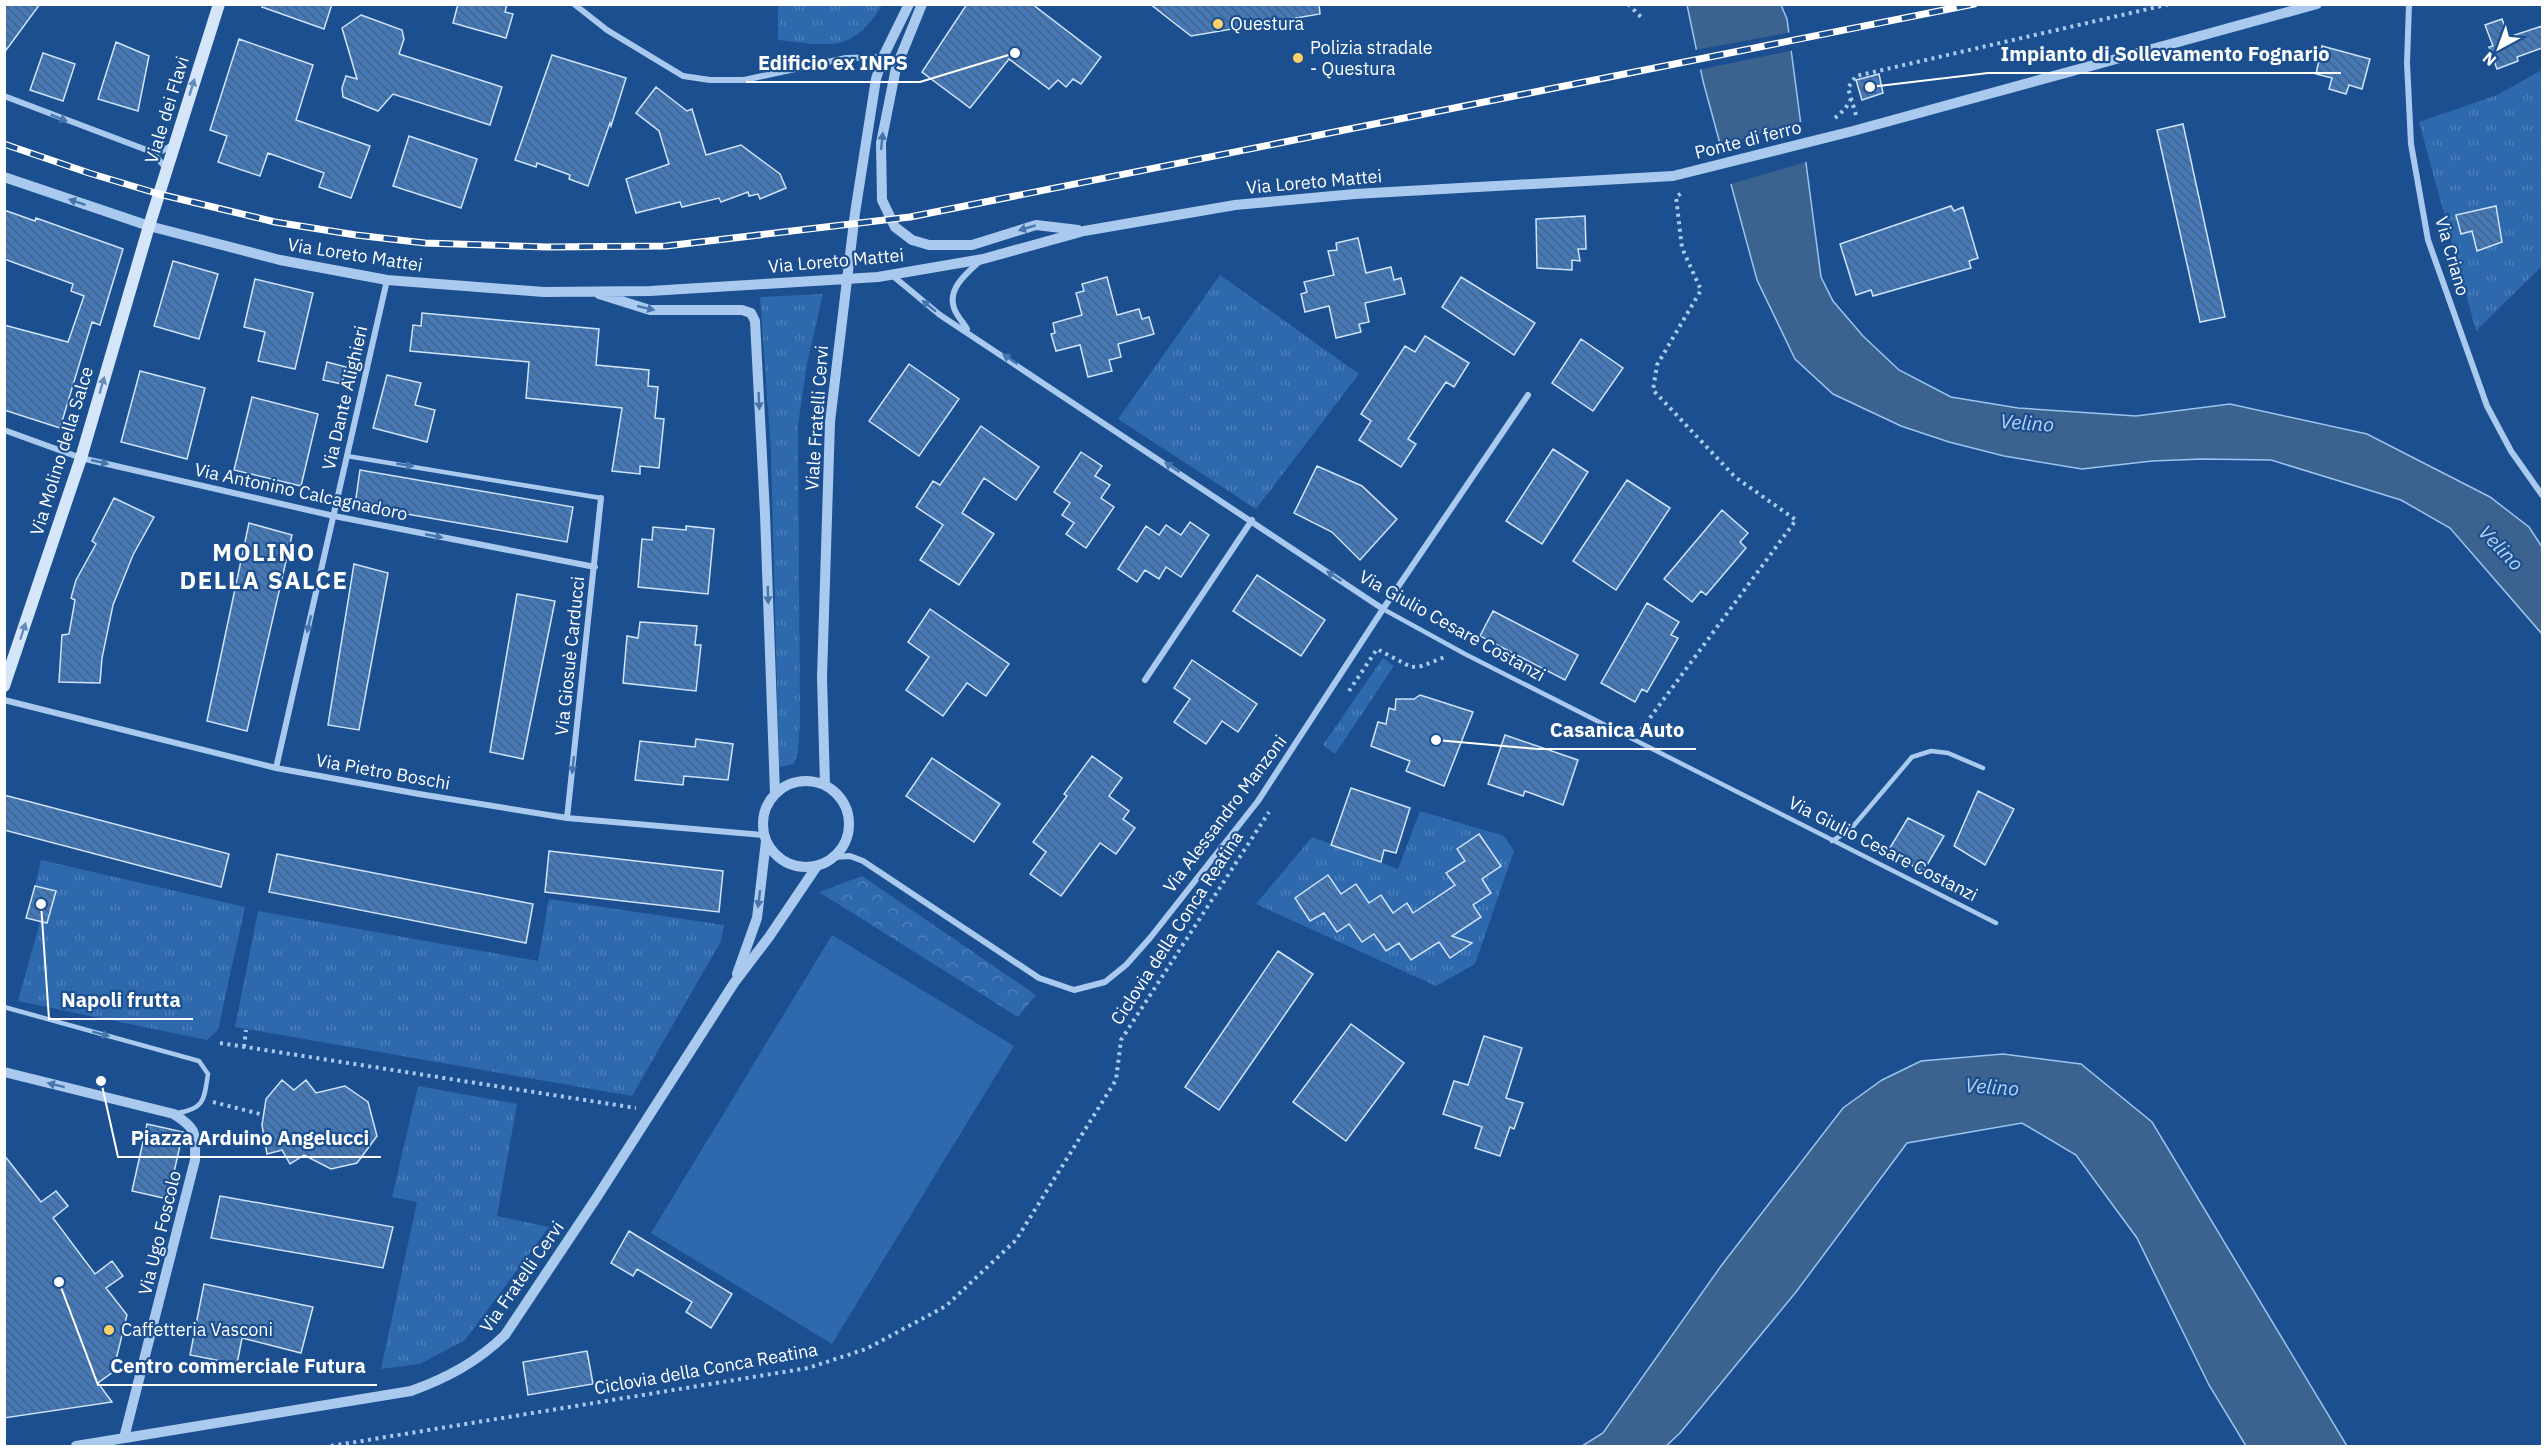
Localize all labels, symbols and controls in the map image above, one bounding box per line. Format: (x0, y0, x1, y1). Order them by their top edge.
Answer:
place label: Questura (1230, 12, 1305, 35)
marker: Questura (1211, 17, 1225, 31)
north arrow (2469, 18, 2529, 78)
callout: Impianto di Sollevamento Fognario (1988, 35, 2341, 73)
place label: Polizia stradale - Questura (1310, 36, 1433, 80)
text: Impianto di Sollevamento Fognario (2001, 40, 2329, 67)
callout: Edificio ex INPS (746, 44, 920, 82)
text: N (2478, 48, 2500, 71)
text: Edificio ex INPS (758, 49, 908, 76)
marker: Polizia stradale - Questura (1291, 51, 1305, 65)
street label: Viale dei Flavi (139, 53, 194, 166)
one-way arrow (188, 78, 198, 96)
one-way arrow (50, 113, 68, 123)
street label: Ponte di ferro (1692, 115, 1804, 164)
one-way arrow (877, 132, 887, 151)
street label: Via Loreto Mattei (1245, 164, 1383, 199)
one-way arrow (68, 197, 86, 207)
street label: Via Criano (2430, 214, 2475, 298)
one-way arrow (1018, 224, 1036, 233)
street label: Via Loreto Mattei (286, 232, 424, 277)
street label: Via Loreto Mattei (767, 243, 905, 278)
one-way arrow (921, 299, 937, 312)
one-way arrow (637, 304, 656, 313)
street label: Via Dante Alighieri (317, 323, 372, 472)
street label: Viale Fratelli Cervi (800, 344, 833, 491)
one-way arrow (1002, 354, 1018, 365)
street label: Via Molino della Salce (25, 363, 98, 538)
one-way arrow (98, 376, 107, 394)
one-way arrow (755, 391, 764, 410)
water label: Velino (1999, 407, 2055, 438)
one-way arrow (91, 457, 109, 467)
street label: Via Antonino Calcagnadoro (192, 458, 410, 525)
one-way arrow (396, 461, 415, 470)
one-way arrow (1165, 461, 1181, 473)
water label: Velino (2473, 519, 2530, 577)
one-way arrow (424, 532, 443, 541)
district label: MOLINO DELLA SALCE (179, 536, 349, 596)
street label: Via Giulio Cesare Costanzi (1355, 565, 1549, 686)
one-way arrow (1327, 570, 1343, 582)
street label: Via Giosuè Carducci (550, 575, 589, 737)
one-way arrow (763, 586, 772, 605)
one-way arrow (304, 614, 313, 633)
one-way arrow (19, 622, 28, 640)
callout: Casanica Auto (1537, 711, 1696, 749)
text: Casanica Auto (1550, 716, 1684, 743)
street label: Via Alessandro Manzoni (1158, 730, 1291, 897)
street label: Via Pietro Boschi (314, 748, 452, 795)
one-way arrow (568, 755, 578, 774)
street label: Via Giulio Cesare Costanzi (1785, 791, 1982, 906)
street label: Ciclovia della Conca Reatina (1105, 826, 1248, 1029)
one-way arrow (754, 889, 764, 908)
callout: Napoli frutta (49, 981, 193, 1019)
text: Napoli frutta (61, 986, 181, 1013)
one-way arrow (92, 1029, 111, 1039)
water label: Velino (1964, 1071, 2020, 1102)
one-way arrow (46, 1079, 65, 1089)
callout: Piazza Arduino Angelucci (118, 1119, 381, 1157)
text: Piazza Arduino Angelucci (131, 1124, 369, 1151)
street label: Via Ugo Foscolo (133, 1168, 186, 1298)
street label: Via Fratelli Cervi (475, 1216, 569, 1337)
place label: Caffetteria Vasconi (121, 1318, 273, 1341)
marker: Caffetteria Vasconi (102, 1323, 116, 1337)
street label: Ciclovia della Conca Reatina (592, 1337, 820, 1399)
callout: Centro commerciale Futura (98, 1347, 377, 1385)
text: Centro commerciale Futura (110, 1352, 366, 1379)

